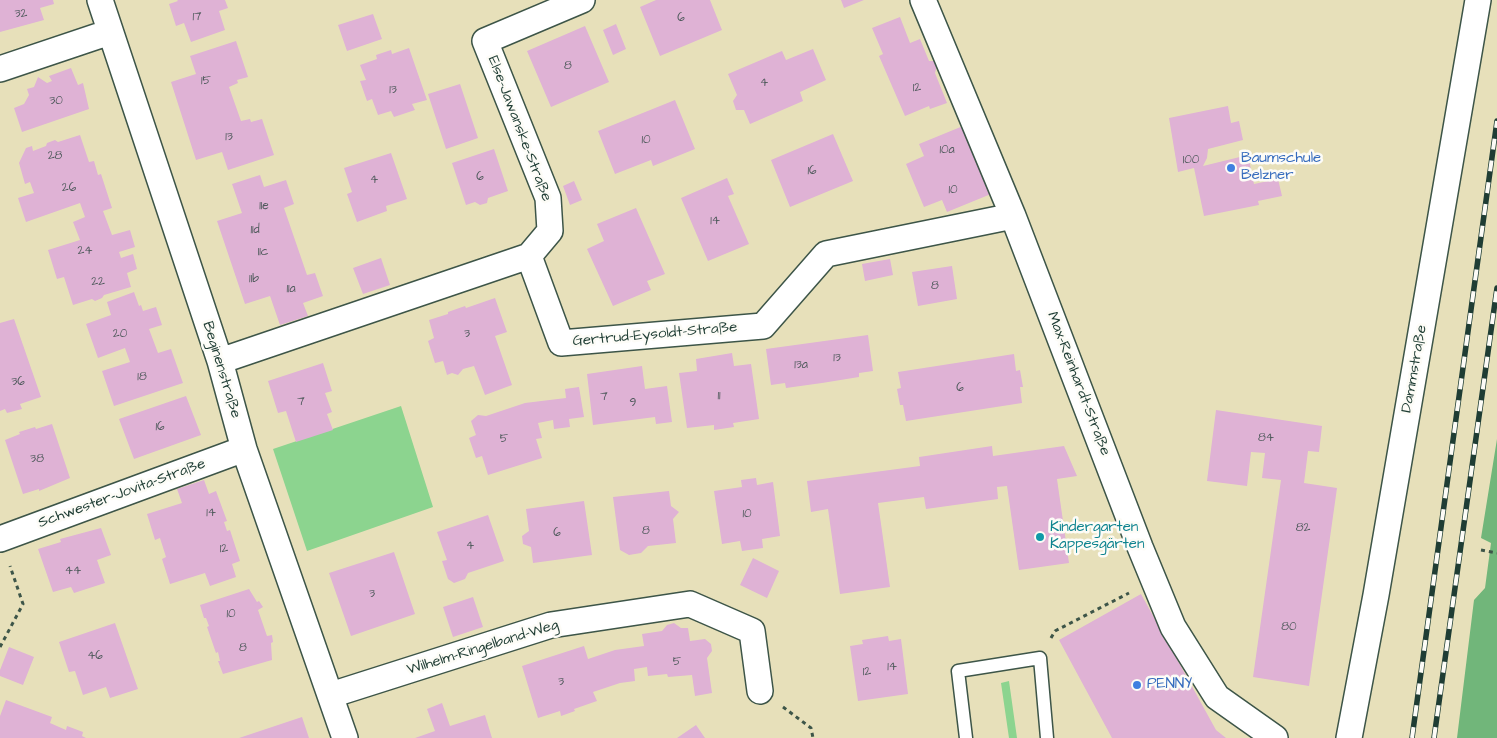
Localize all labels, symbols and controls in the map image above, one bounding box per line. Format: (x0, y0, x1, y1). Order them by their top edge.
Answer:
house number: 32 (15, 7, 27, 21)
house number: 17 (193, 10, 201, 24)
house number: 6 (677, 11, 685, 25)
street label: Else-Jawanske-Straße (483, 54, 555, 204)
house number: 8 (564, 59, 572, 73)
house number: 15 (201, 74, 211, 88)
house number: 4 (760, 76, 768, 90)
house number: 12 (913, 81, 921, 95)
house number: 13 (389, 83, 397, 97)
house number: 30 (49, 94, 63, 108)
house number: 13 (225, 130, 233, 144)
house number: 10 (641, 133, 651, 147)
house number: 10a (939, 143, 955, 157)
house number: 28 (48, 149, 62, 163)
place label: Baumschule Belzner (1241, 150, 1321, 185)
house number: 100 (1183, 153, 1199, 167)
marker: Baumschule Belzner (1225, 162, 1237, 174)
house number: 16 (807, 164, 817, 178)
house number: 6 (476, 170, 484, 184)
house number: 4 (370, 173, 378, 187)
house number: 26 (62, 181, 76, 195)
house number: 10 (948, 183, 958, 197)
house number: 11e (259, 199, 269, 213)
house number: 14 (710, 214, 720, 228)
house number: 11d (250, 223, 260, 237)
house number: 24 (77, 244, 93, 258)
house number: 11c (258, 245, 268, 259)
house number: 11b (249, 272, 259, 286)
house number: 22 (91, 275, 105, 289)
house number: 8 (931, 279, 939, 293)
house number: 11a (286, 282, 296, 296)
street label: Max-Reinhardt-Straße (1042, 310, 1114, 458)
street label: Beginenstraße (198, 319, 244, 421)
street label: Gertrud-Eysoldt-Straße (572, 319, 738, 351)
street label: Dammstraße (1398, 324, 1432, 414)
house number: 20 (113, 327, 127, 341)
house number: 3 (464, 327, 470, 341)
house number: 13 (833, 351, 841, 365)
house number: 13a (794, 358, 808, 372)
house number: 18 (137, 370, 147, 384)
house number: 36 (11, 375, 25, 389)
house number: 6 (956, 381, 964, 395)
house number: 11 (717, 389, 721, 403)
house number: 7 (600, 390, 608, 404)
house number: 7 (297, 395, 305, 409)
house number: 9 (630, 396, 636, 410)
house number: 16 (155, 420, 165, 434)
house number: 84 (1258, 431, 1274, 445)
house number: 5 (500, 432, 508, 446)
house number: 38 (30, 452, 44, 466)
street label: Schwester-Jovita-Straße (36, 455, 208, 533)
house number: 14 (206, 506, 216, 520)
house number: 10 (742, 507, 752, 521)
place label: Kindergarten Kappesgärten (1050, 519, 1144, 554)
house number: 82 (1296, 521, 1310, 535)
house number: 8 (642, 524, 650, 538)
house number: 6 (553, 526, 561, 540)
marker: Kindergarten Kappesgärten (1034, 531, 1046, 543)
house number: 4 (466, 539, 474, 553)
house number: 12 (220, 542, 228, 556)
house number: 44 (65, 564, 81, 578)
house number: 3 (369, 587, 375, 601)
house number: 10 (226, 607, 236, 621)
street label: Wilhelm-Ringelband-Weg (405, 616, 561, 680)
house number: 80 (1281, 620, 1297, 634)
house number: 8 (239, 641, 247, 655)
house number: 46 (87, 649, 103, 663)
house number: 5 (673, 655, 681, 669)
house number: 14 (887, 660, 897, 674)
house number: 12 (863, 665, 871, 679)
house number: 3 (558, 675, 564, 689)
place label: PENNY (1147, 676, 1192, 694)
marker: PENNY (1131, 679, 1143, 691)

